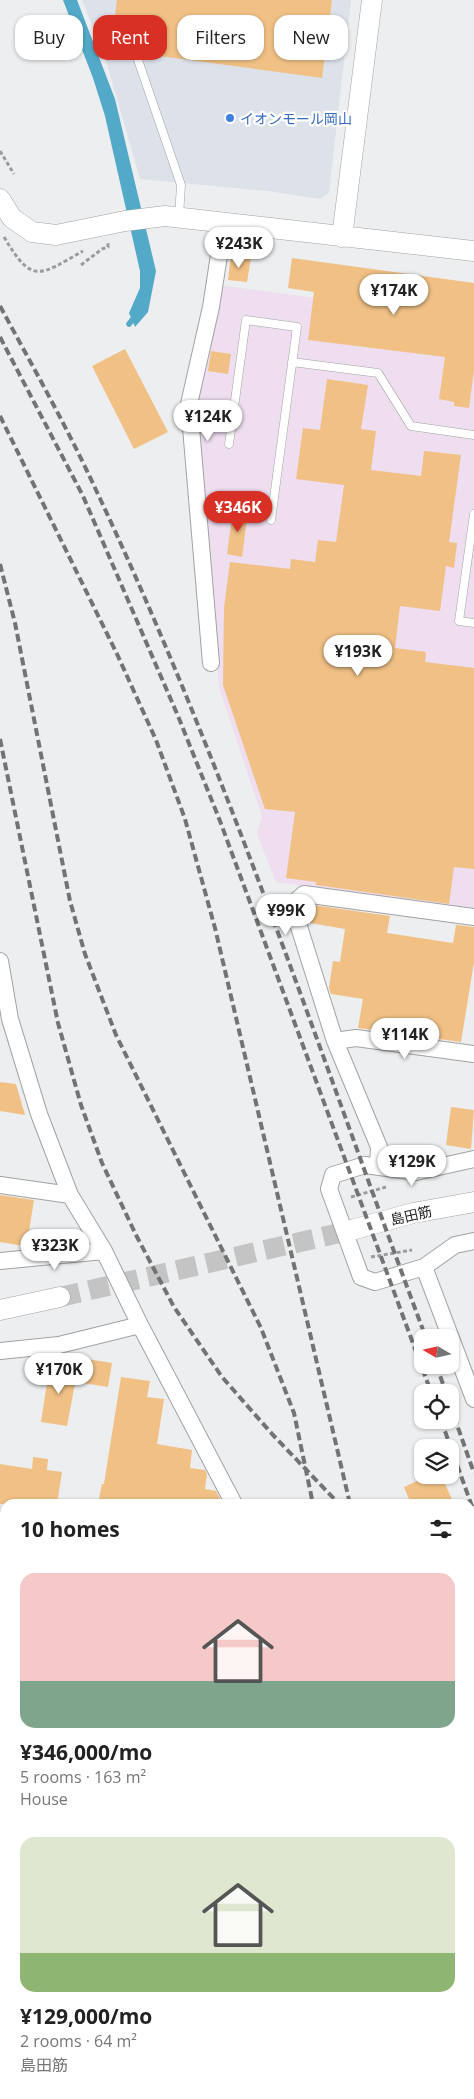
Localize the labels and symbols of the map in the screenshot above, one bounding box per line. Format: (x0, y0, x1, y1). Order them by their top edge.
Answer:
place label: イオンモール岡山 (240, 109, 352, 128)
marker: イオンモール岡山 (224, 112, 236, 124)
pin: ¥243K (204, 226, 274, 269)
pin: ¥174K (359, 274, 429, 316)
pin: ¥124K (173, 400, 243, 442)
pin: ¥346K (203, 490, 273, 533)
pin: ¥193K (323, 634, 393, 677)
pin: ¥99K (256, 894, 316, 936)
pin: ¥114K (370, 1018, 440, 1060)
pin: ¥129K (377, 1144, 447, 1187)
street label: 島田筋 (388, 1201, 434, 1229)
pin: ¥323K (20, 1228, 90, 1271)
north arrow (414, 1329, 459, 1374)
pin: ¥170K (24, 1352, 94, 1395)

